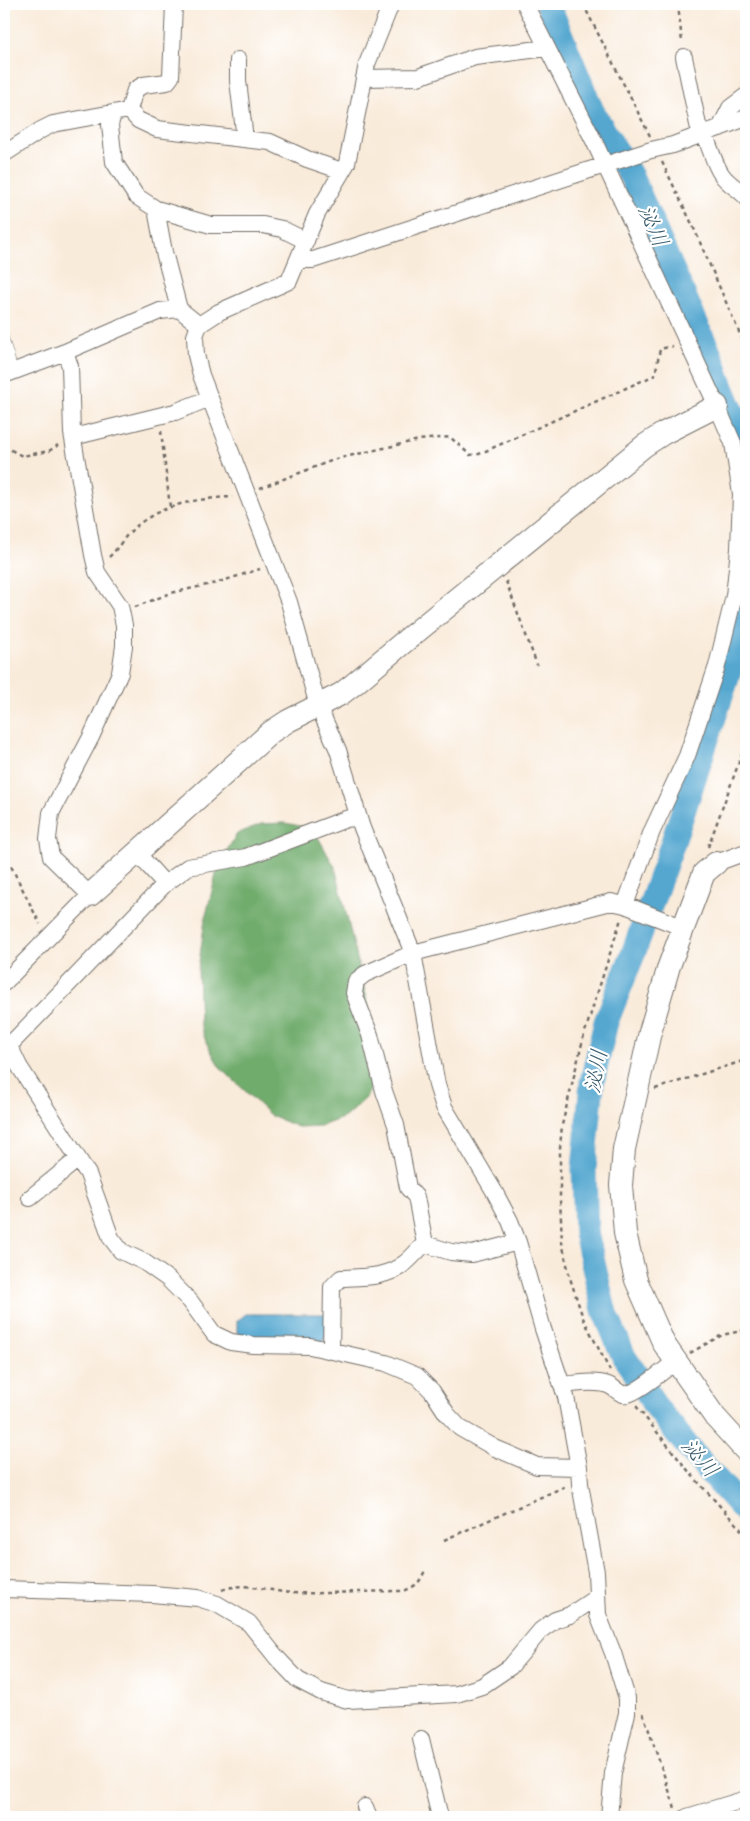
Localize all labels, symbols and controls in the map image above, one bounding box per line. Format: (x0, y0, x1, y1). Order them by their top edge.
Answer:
water label: 泌川 (631, 200, 675, 252)
water label: 泌川 (578, 1047, 614, 1095)
water label: 泌川 (675, 1432, 725, 1484)

